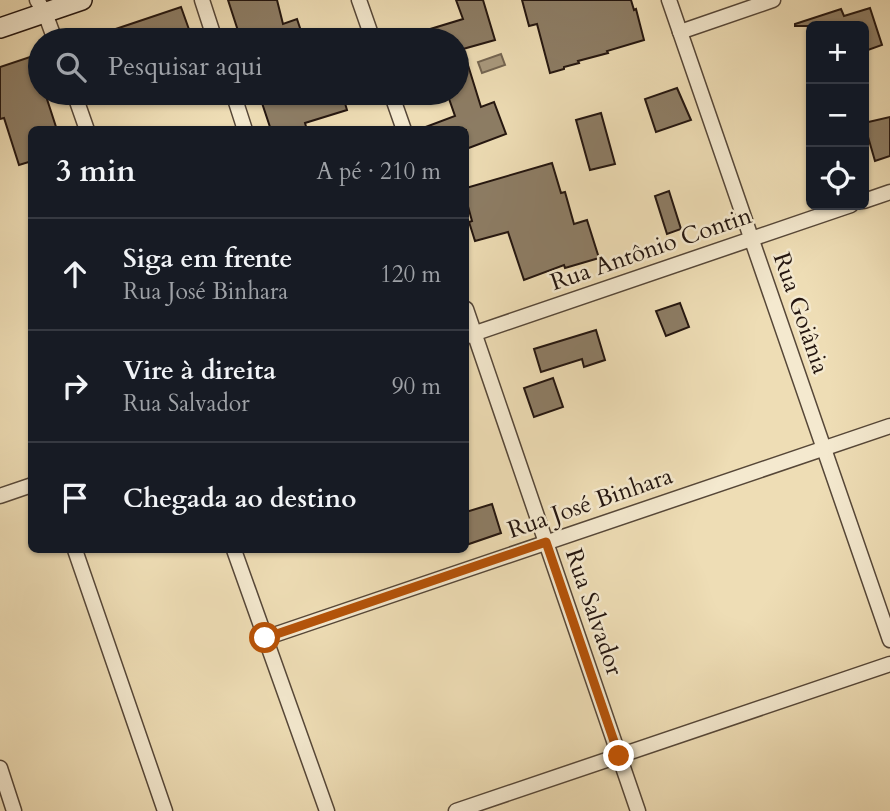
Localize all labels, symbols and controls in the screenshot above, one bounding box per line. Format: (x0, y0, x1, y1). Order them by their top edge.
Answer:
map controls (806, 21, 869, 210)
button: + (806, 21, 869, 84)
search box (28, 28, 469, 105)
icon: search (52, 48, 90, 86)
text: Pesquisar aqui (108, 49, 263, 84)
button: − (806, 84, 869, 147)
button: locate (806, 147, 869, 210)
text: 3 min (56, 151, 136, 192)
text: A pé · 210 m (317, 156, 441, 187)
street label: Rua Antônio Contin (546, 199, 756, 299)
text: Siga em frente (123, 241, 292, 276)
street label: Rua Goiânia (765, 248, 837, 379)
icon: ahead (56, 255, 94, 293)
text: 120 m (380, 259, 441, 290)
text: Rua José Binhara (123, 276, 288, 307)
text: Vire à direita (123, 353, 276, 388)
icon: right (56, 367, 94, 405)
text: 90 m (392, 371, 441, 402)
text: Rua Salvador (123, 388, 250, 419)
street label: Rua José Binhara (503, 459, 677, 547)
icon: arrive (56, 479, 94, 517)
text: Chegada ao destino (123, 481, 356, 516)
street label: Rua Salvador (557, 544, 631, 680)
route start (249, 622, 280, 653)
route end (603, 740, 634, 771)

